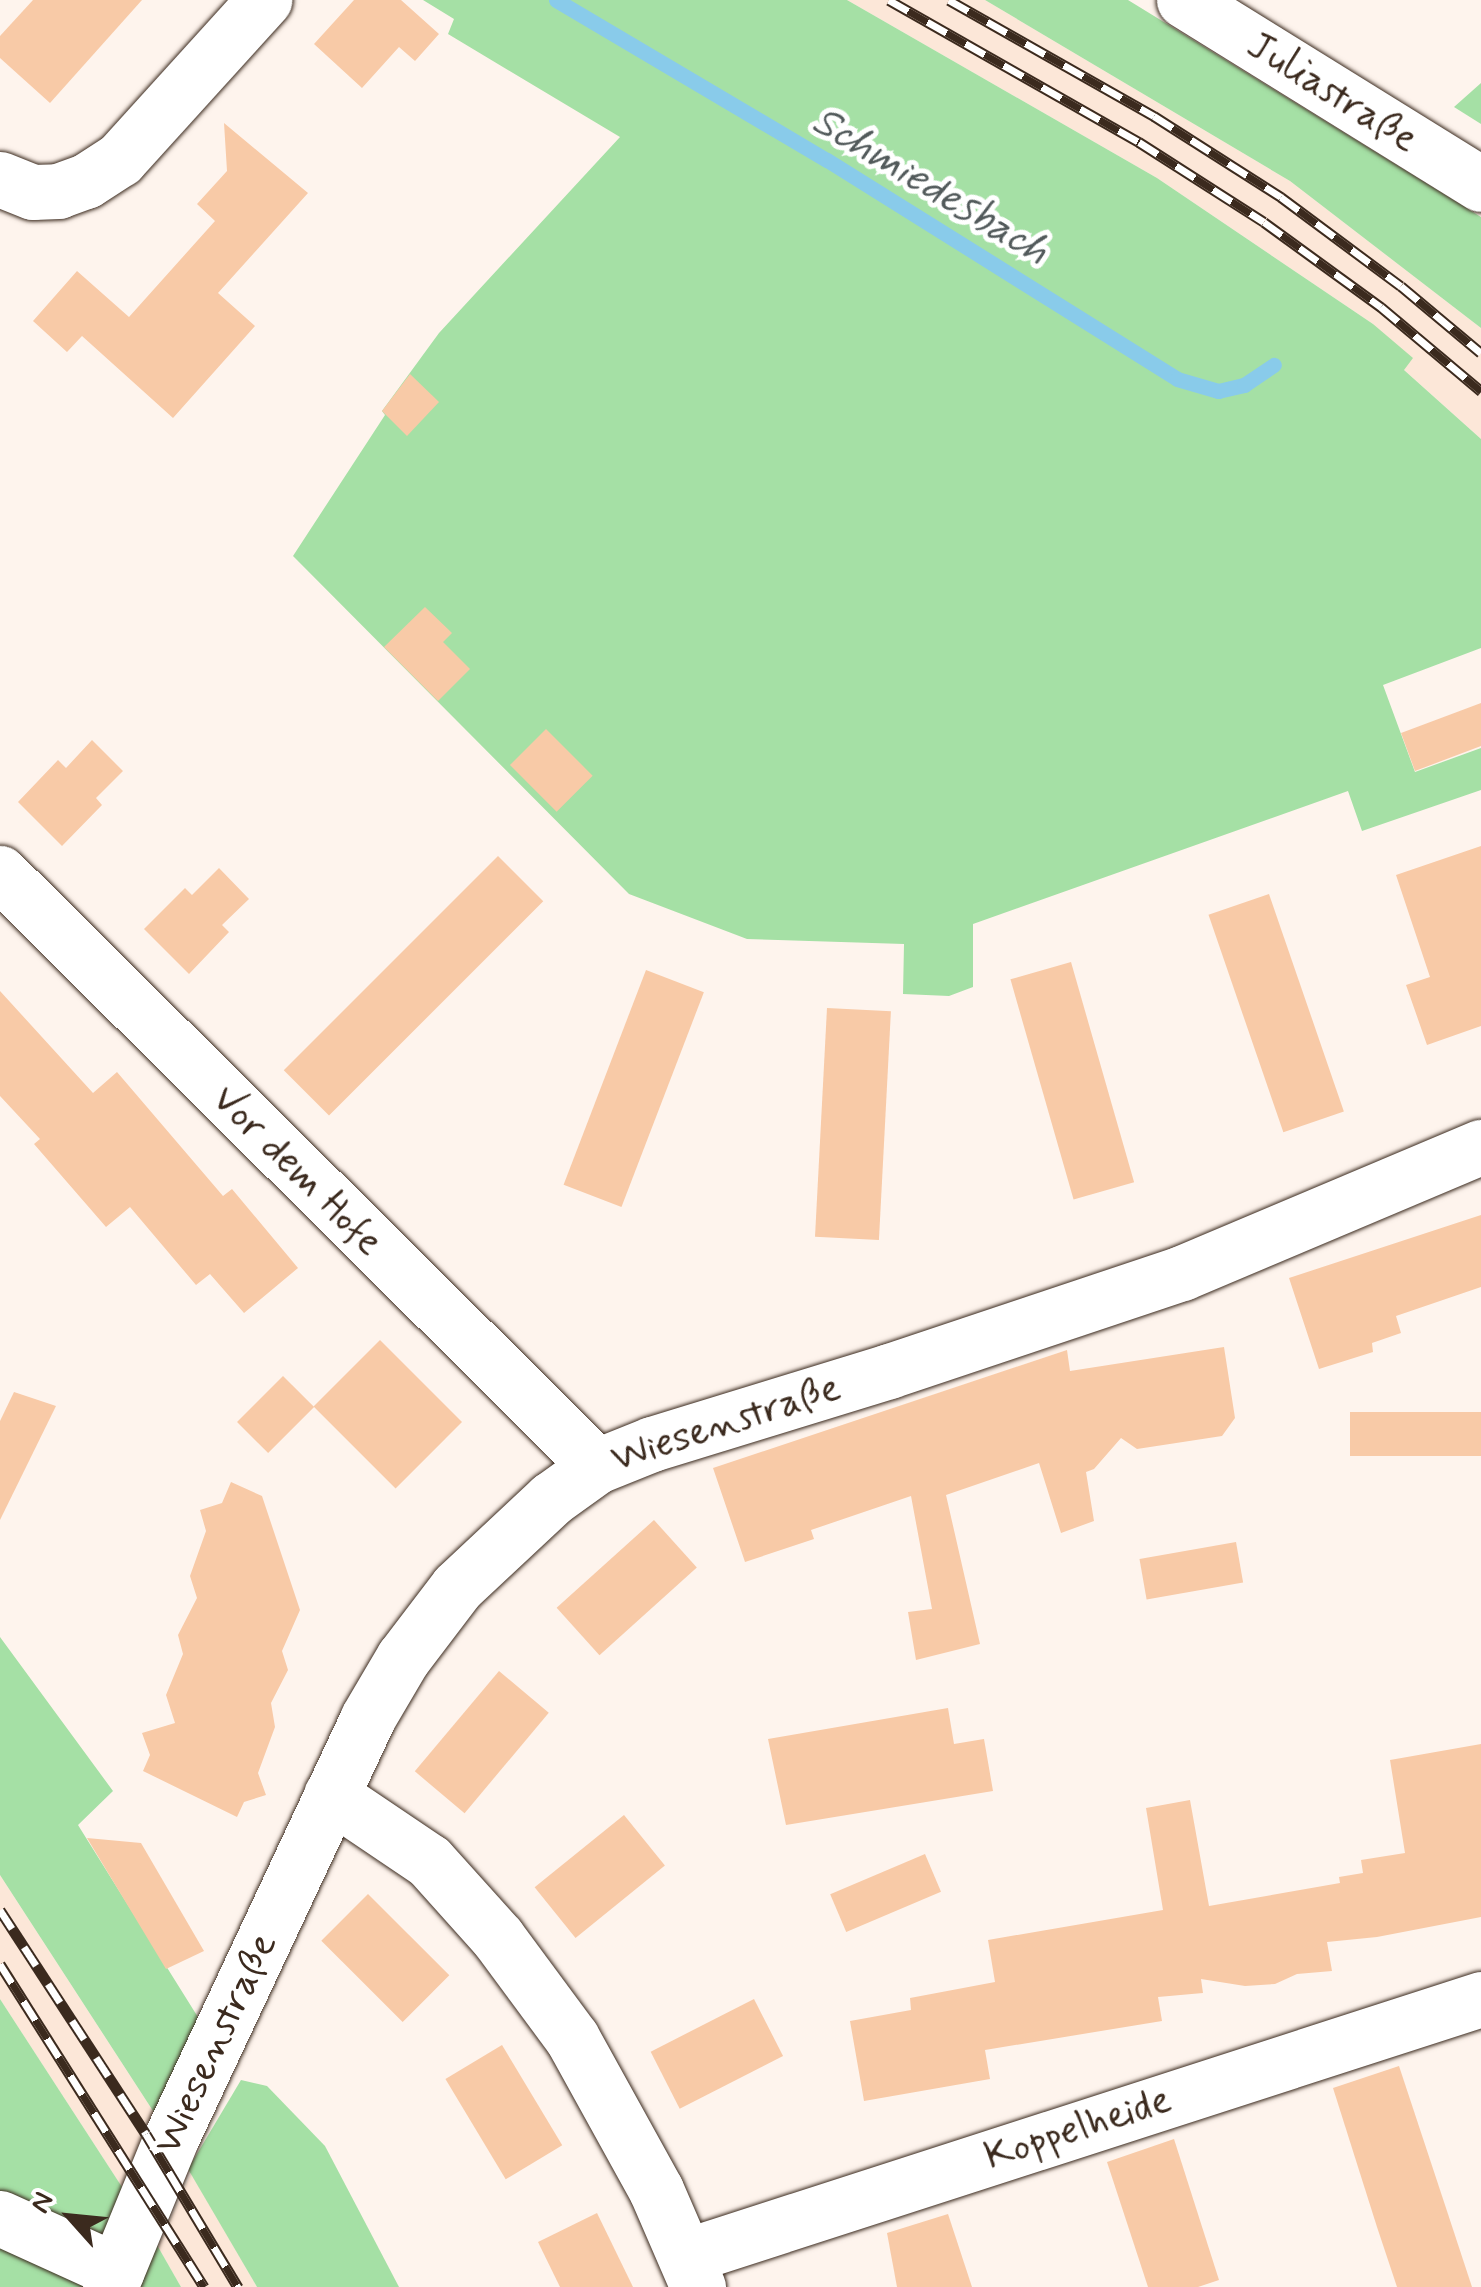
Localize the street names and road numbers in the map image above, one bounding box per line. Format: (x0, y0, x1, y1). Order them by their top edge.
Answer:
street label: Juliastraße (1238, 22, 1426, 164)
street label: Vor dem Hofe (197, 1071, 397, 1271)
street label: Wiesenstraße (605, 1364, 847, 1484)
street label: Wiesenstraße (144, 1926, 288, 2162)
street label: Koppelheide (979, 2076, 1177, 2182)

